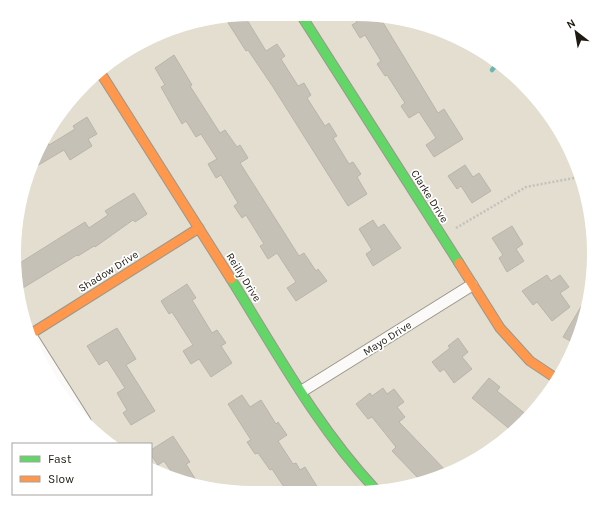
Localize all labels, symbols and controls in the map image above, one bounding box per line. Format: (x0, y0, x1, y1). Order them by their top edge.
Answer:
north arrow (556, 12, 596, 52)
text: N (564, 16, 578, 31)
street label: Clarke Drive (408, 167, 451, 225)
street label: Shadow Drive (76, 248, 141, 295)
street label: Reilly Drive (223, 250, 264, 304)
street label: Mayo Drive (361, 318, 414, 358)
legend (12, 443, 152, 495)
text: Fast (48, 452, 72, 466)
text: Slow (48, 472, 74, 486)

